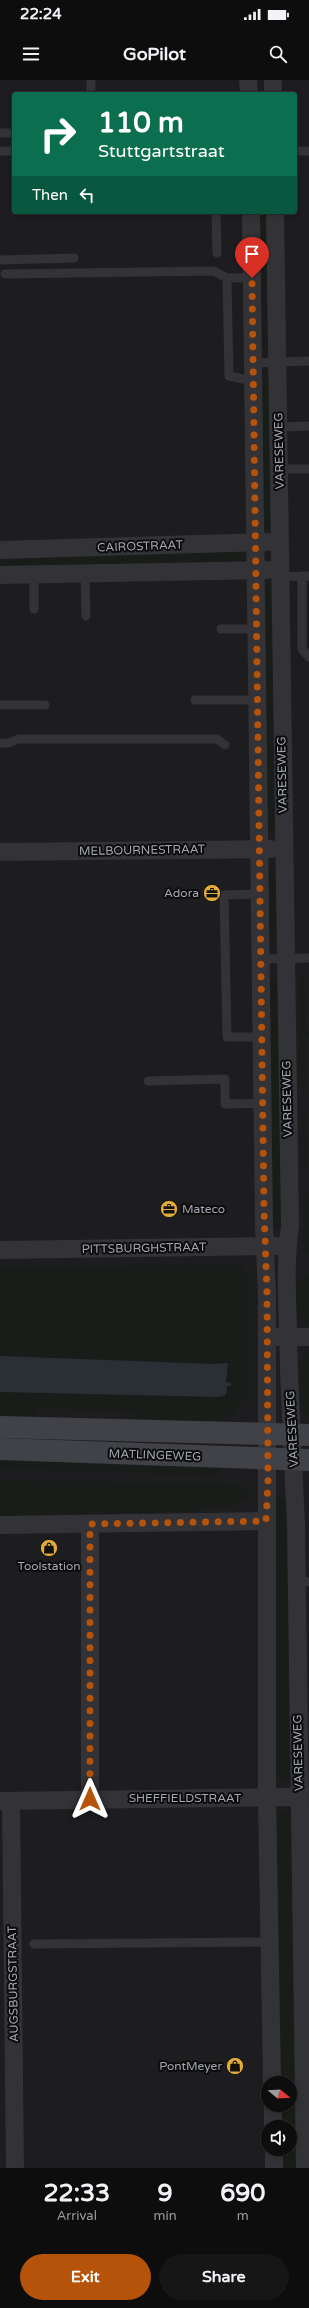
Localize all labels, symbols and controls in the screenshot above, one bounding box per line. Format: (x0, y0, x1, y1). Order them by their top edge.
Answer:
text: 22:24 (20, 5, 62, 23)
icon: menu (20, 43, 42, 65)
text: GoPilot (123, 43, 186, 65)
icon: search (267, 43, 289, 65)
text: 110 m (98, 106, 184, 140)
icon: right (32, 108, 84, 160)
text: Stuttgartstraat (98, 140, 225, 162)
icon: left (76, 184, 98, 206)
text: Then (32, 186, 68, 204)
pin (235, 237, 269, 278)
icon: arrive (241, 243, 263, 265)
street label: VARESEWEG (271, 412, 287, 490)
street label: CAIROSTRAAT (97, 537, 184, 554)
street label: VARESEWEG (274, 736, 290, 814)
street label: MELBOURNESTRAAT (79, 842, 206, 858)
office icon: Adora (202, 883, 222, 903)
place label: Adora (164, 886, 199, 900)
street label: VARESEWEG (279, 1060, 295, 1138)
office icon: Mateco (159, 1199, 179, 1219)
place label: Mateco (182, 1202, 225, 1216)
street label: PITTSBURGHSTRAAT (82, 1240, 207, 1256)
street label: VARESEWEG (283, 1390, 301, 1468)
street label: MATLINGEWEG (108, 1446, 202, 1464)
shop icon: Toolstation (39, 1538, 59, 1558)
place label: Toolstation (17, 1559, 81, 1573)
street label: VARESEWEG (290, 1714, 306, 1792)
position arrow (69, 1778, 111, 1820)
street label: SHEFFIELDSTRAAT (129, 1791, 242, 1805)
street label: AUGSBURGSTRAAT (5, 1925, 21, 2042)
shop icon: PontMeyer (225, 2056, 245, 2076)
place label: PontMeyer (159, 2059, 222, 2073)
north arrow (261, 2076, 297, 2112)
map controls (261, 2076, 297, 2156)
button: sound (261, 2120, 297, 2156)
text: 22:33 (44, 2179, 110, 2208)
text: 9 (158, 2179, 173, 2208)
text: 690 (220, 2179, 265, 2208)
text: Arrival (57, 2208, 97, 2224)
text: min (154, 2208, 177, 2224)
text: m (237, 2208, 249, 2224)
button: Exit (20, 2254, 151, 2300)
button: Share (159, 2254, 289, 2300)

